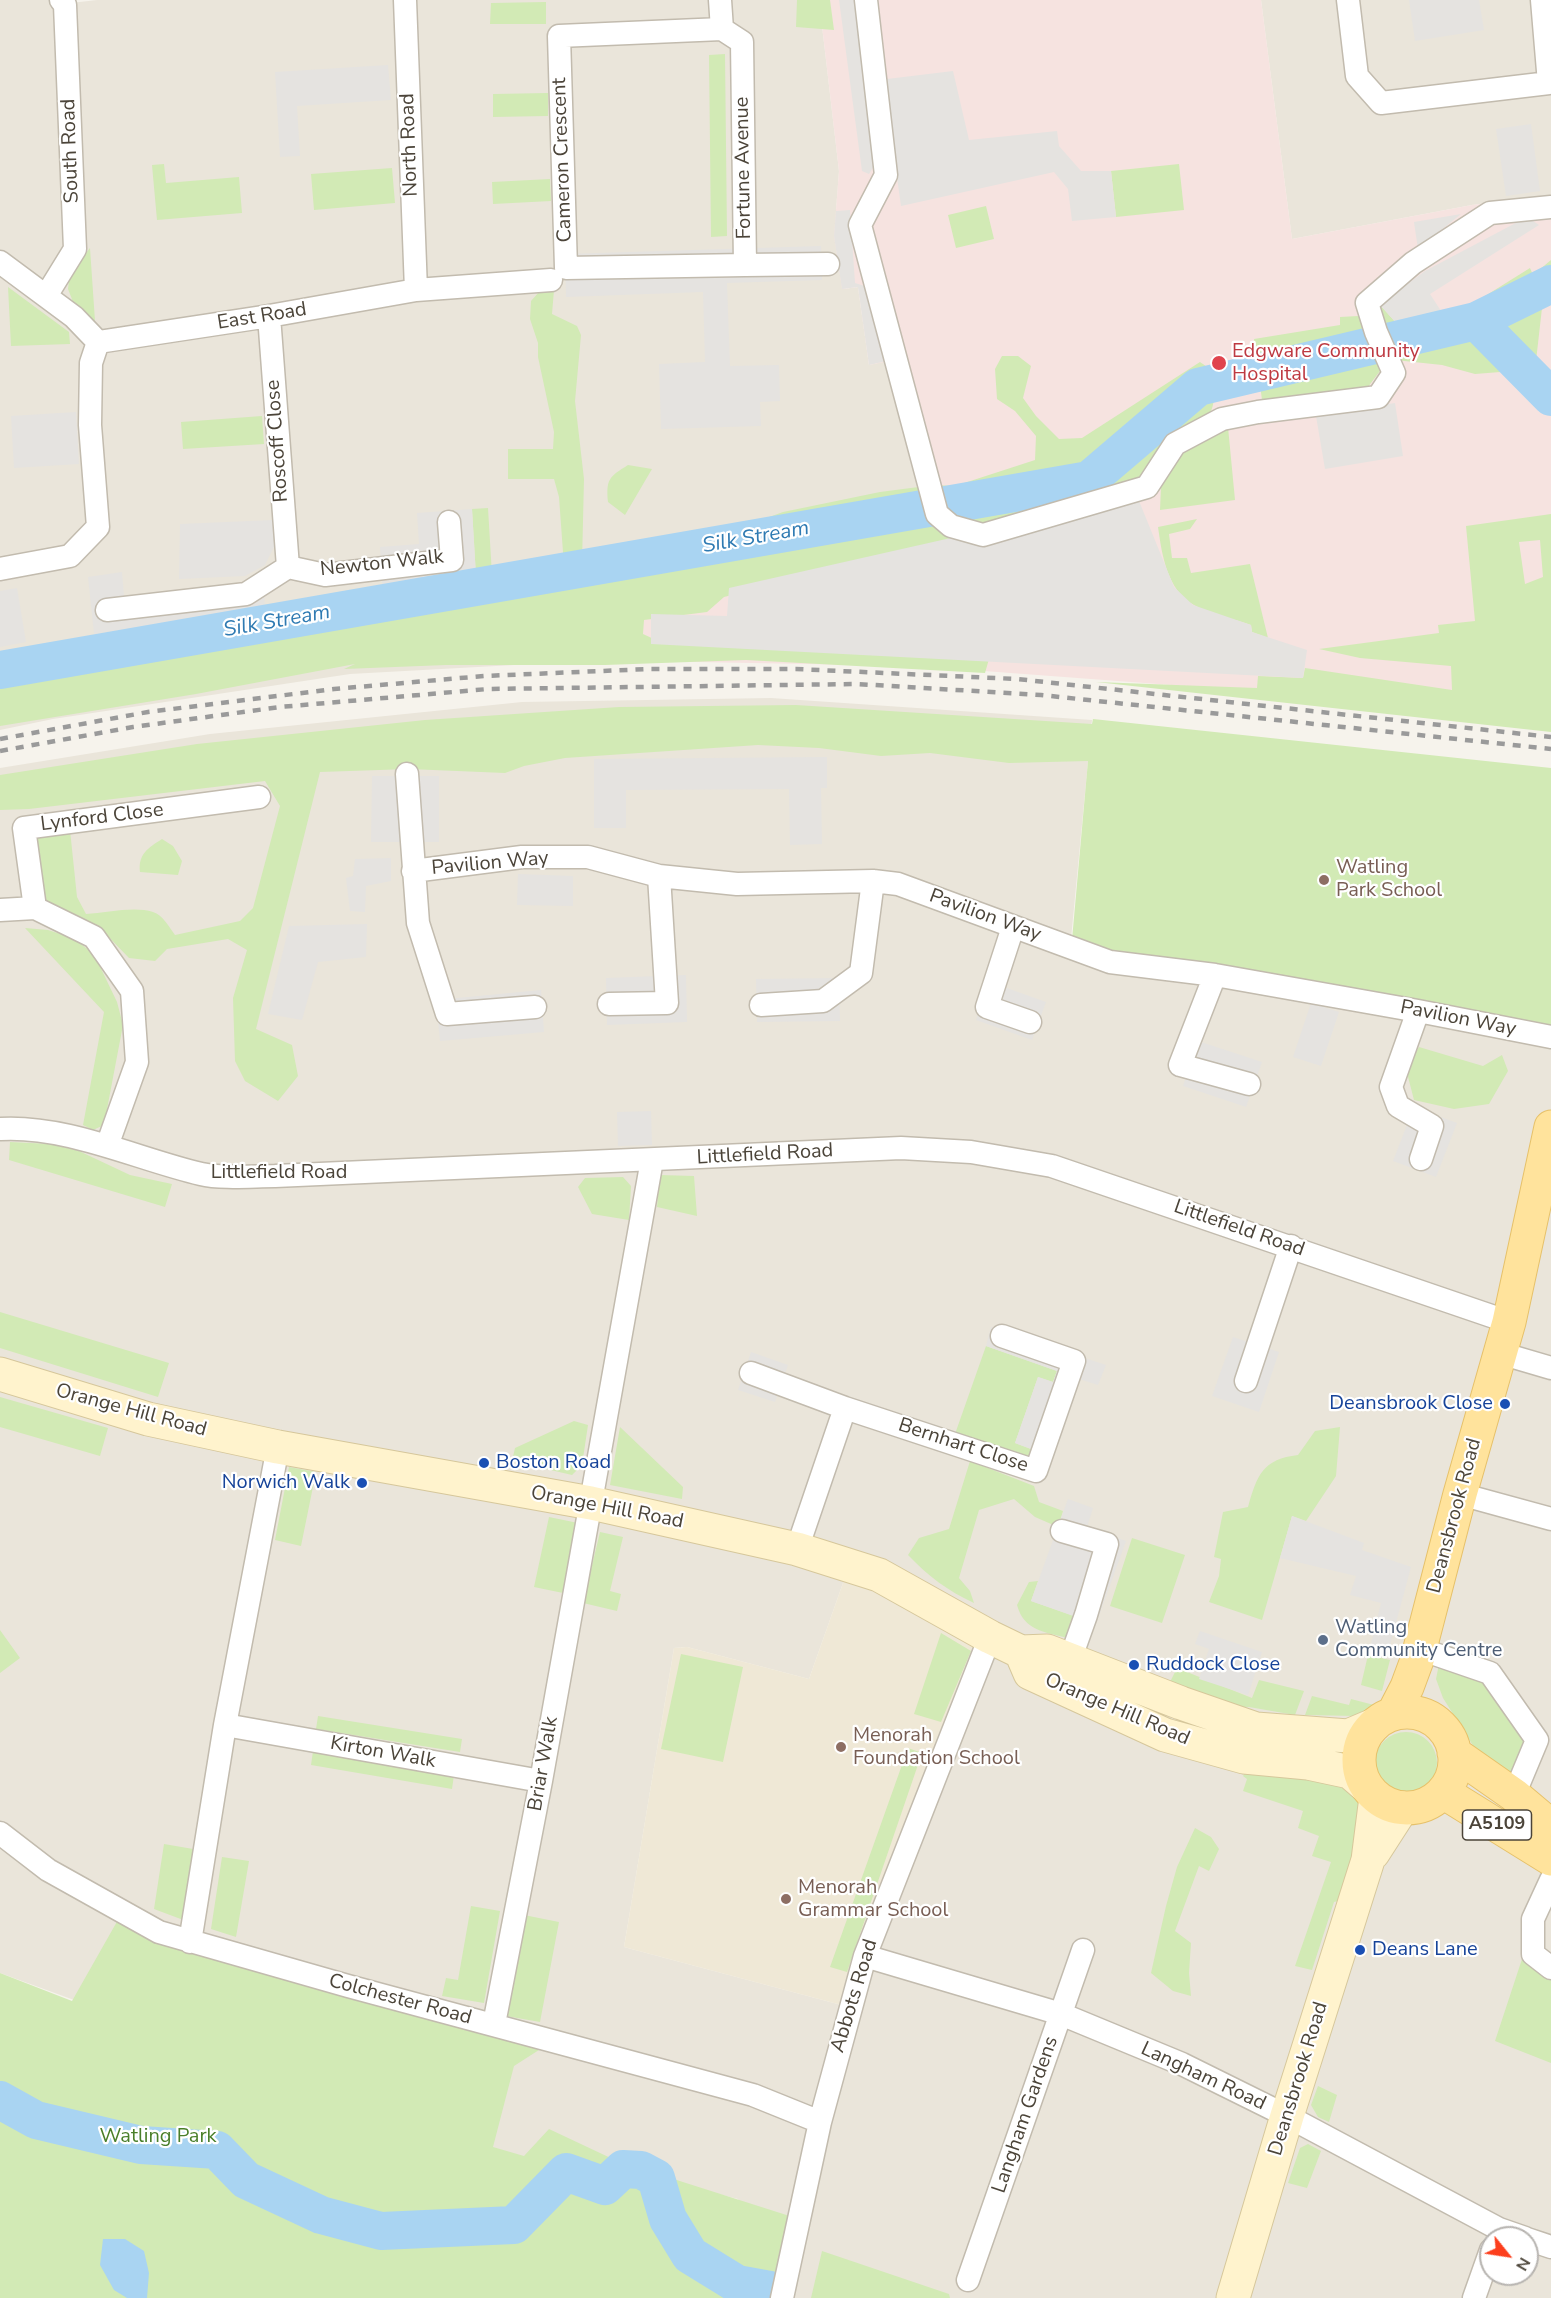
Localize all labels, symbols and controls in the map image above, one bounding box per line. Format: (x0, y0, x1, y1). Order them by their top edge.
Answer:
street label: Cameron Crescent (548, 77, 578, 243)
street label: North Road (396, 93, 424, 197)
street label: Fortune Avenue (731, 96, 757, 240)
street label: South Road (57, 98, 85, 204)
street label: East Road (216, 298, 308, 336)
place label: Edgware Community Hospital (1232, 340, 1420, 387)
marker: Edgware Community Hospital (1210, 354, 1228, 372)
street label: Roscoff Close (262, 379, 294, 503)
water label: Silk Stream (701, 516, 811, 560)
street label: Newton Walk (319, 546, 445, 582)
water label: Silk Stream (222, 600, 332, 644)
street label: Lynford Close (39, 799, 165, 837)
street label: Pavilion Way (430, 847, 550, 881)
place label: Watling Park School (1336, 856, 1442, 903)
marker: Watling Park School (1317, 873, 1331, 887)
street label: Pavilion Way (926, 885, 1044, 947)
street label: Pavilion Way (1398, 996, 1518, 1042)
street label: Littlefield Road (696, 1139, 834, 1171)
street label: Littlefield Road (211, 1161, 347, 1185)
street label: Littlefield Road (1170, 1195, 1308, 1263)
street label: Orange Hill Road (53, 1379, 209, 1443)
place label: Deansbrook Close (1329, 1392, 1493, 1416)
marker: Deansbrook Close (1498, 1397, 1512, 1411)
street label: Bernhart Close (895, 1414, 1031, 1478)
street label: Deansbrook Road (1423, 1436, 1487, 1596)
place label: Boston Road (496, 1451, 611, 1475)
marker: Boston Road (477, 1456, 491, 1470)
place label: Norwich Walk (222, 1471, 350, 1495)
marker: Norwich Walk (355, 1476, 369, 1490)
street label: Orange Hill Road (529, 1481, 685, 1535)
place label: Watling Community Centre (1335, 1616, 1502, 1663)
marker: Watling Community Centre (1316, 1633, 1330, 1647)
place label: Ruddock Close (1146, 1653, 1280, 1677)
marker: Ruddock Close (1127, 1658, 1141, 1672)
street label: Orange Hill Road (1041, 1669, 1193, 1751)
street label: Briar Walk (524, 1715, 564, 1813)
place label: Menorah Foundation School (853, 1724, 1020, 1771)
street label: Kirton Walk (328, 1732, 438, 1774)
marker: Menorah Foundation School (834, 1740, 848, 1754)
road number: A5109 (1462, 1810, 1532, 1840)
place label: Menorah Grammar School (798, 1876, 948, 1923)
marker: Menorah Grammar School (779, 1892, 793, 1906)
street label: Abbots Road (826, 1936, 884, 2056)
place label: Deans Lane (1372, 1938, 1478, 1962)
marker: Deans Lane (1353, 1943, 1367, 1957)
street label: Colchester Road (326, 1969, 474, 2031)
street label: Deansbrook Road (1264, 1999, 1334, 2159)
street label: Langham Gardens (988, 2033, 1064, 2197)
street label: Langham Road (1137, 2038, 1269, 2116)
park label: Watling Park (99, 2125, 217, 2149)
north arrow (1479, 2226, 1539, 2286)
text: N (1510, 2253, 1535, 2275)

